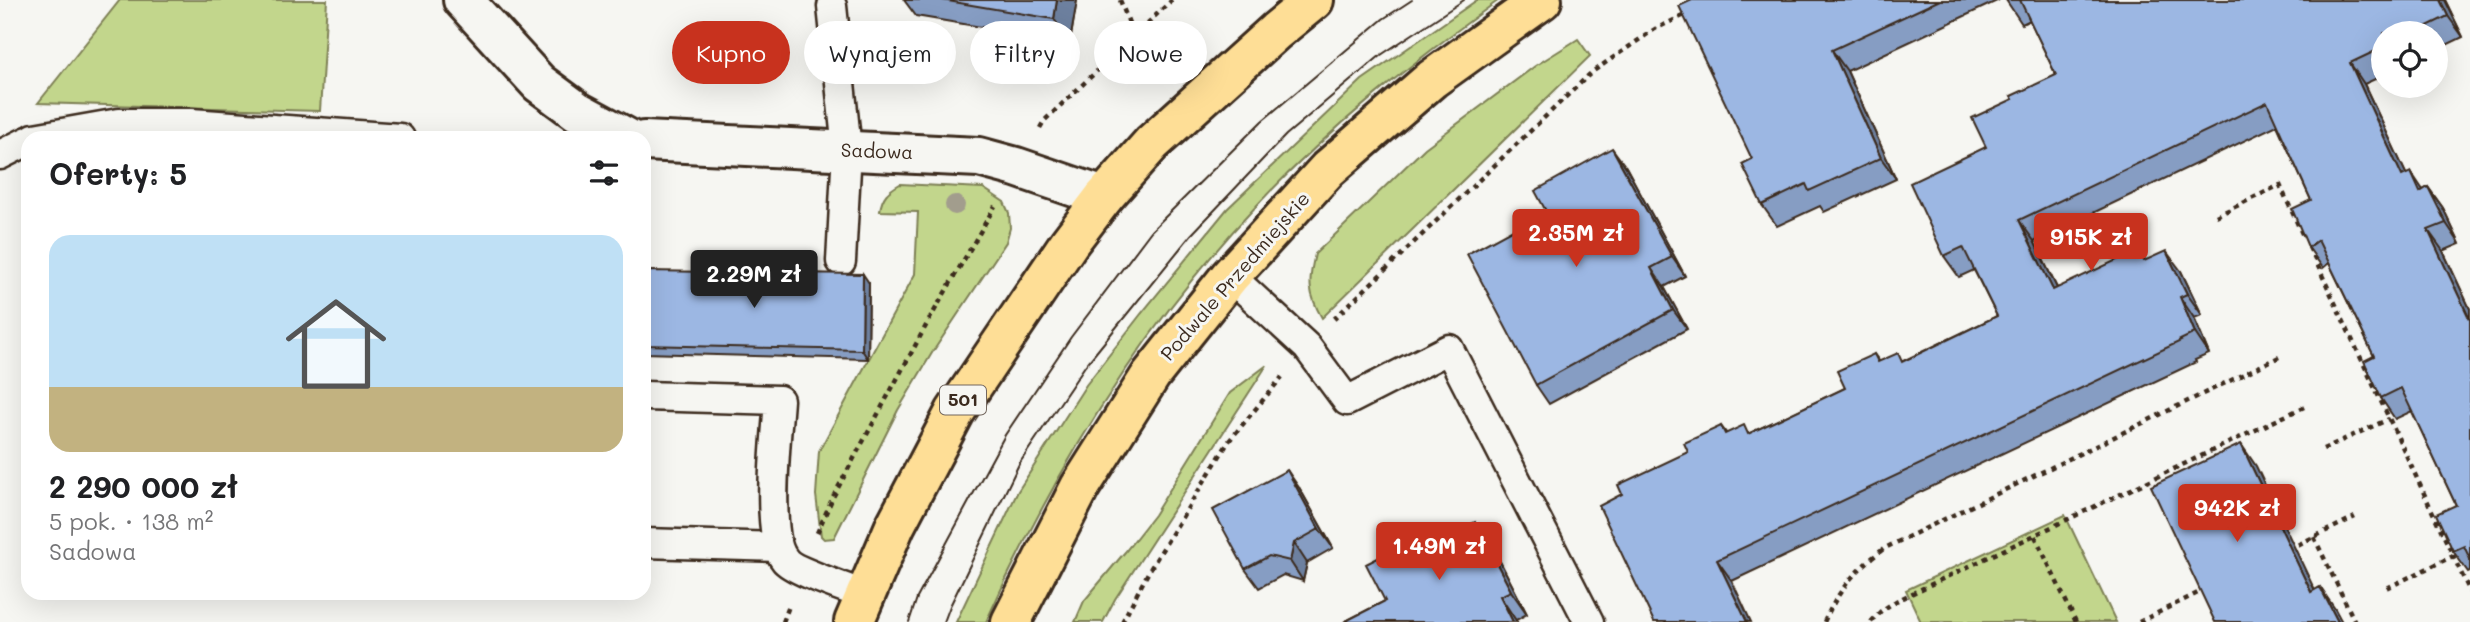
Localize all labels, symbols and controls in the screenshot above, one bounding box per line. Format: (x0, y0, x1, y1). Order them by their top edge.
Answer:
chip: Kupno (672, 21, 790, 84)
chip: Wynajem (804, 21, 956, 84)
chip: Filtry (970, 21, 1080, 84)
chip: Nowe (1094, 21, 1207, 84)
map controls (2371, 21, 2448, 98)
button: locate (2371, 21, 2448, 98)
street label: Sadowa (840, 137, 914, 164)
text: Oferty: 5 (49, 153, 187, 193)
icon: filters (585, 154, 623, 192)
street label: Podwale Przedmiejskie (1154, 186, 1315, 365)
pin: 2.35M zł (1504, 210, 1648, 269)
pin: 915K zł (2026, 214, 2156, 273)
text: 2.35M zł (1528, 217, 1624, 247)
text: 915K zł (2050, 221, 2132, 251)
pin: 2.29M zł (682, 250, 826, 310)
text: 2.29M zł (707, 258, 801, 288)
icon: home (273, 281, 399, 407)
road number: 501 (940, 386, 986, 414)
text: 2 290 000 zł (49, 466, 238, 506)
pin: 942K zł (2172, 484, 2302, 544)
text: 942K zł (2194, 492, 2280, 522)
text: 5 pok. · 138 m² (49, 506, 213, 536)
pin: 1.49M zł (1367, 522, 1511, 582)
text: 1.49M zł (1392, 530, 1486, 560)
text: Sadowa (49, 536, 137, 566)

